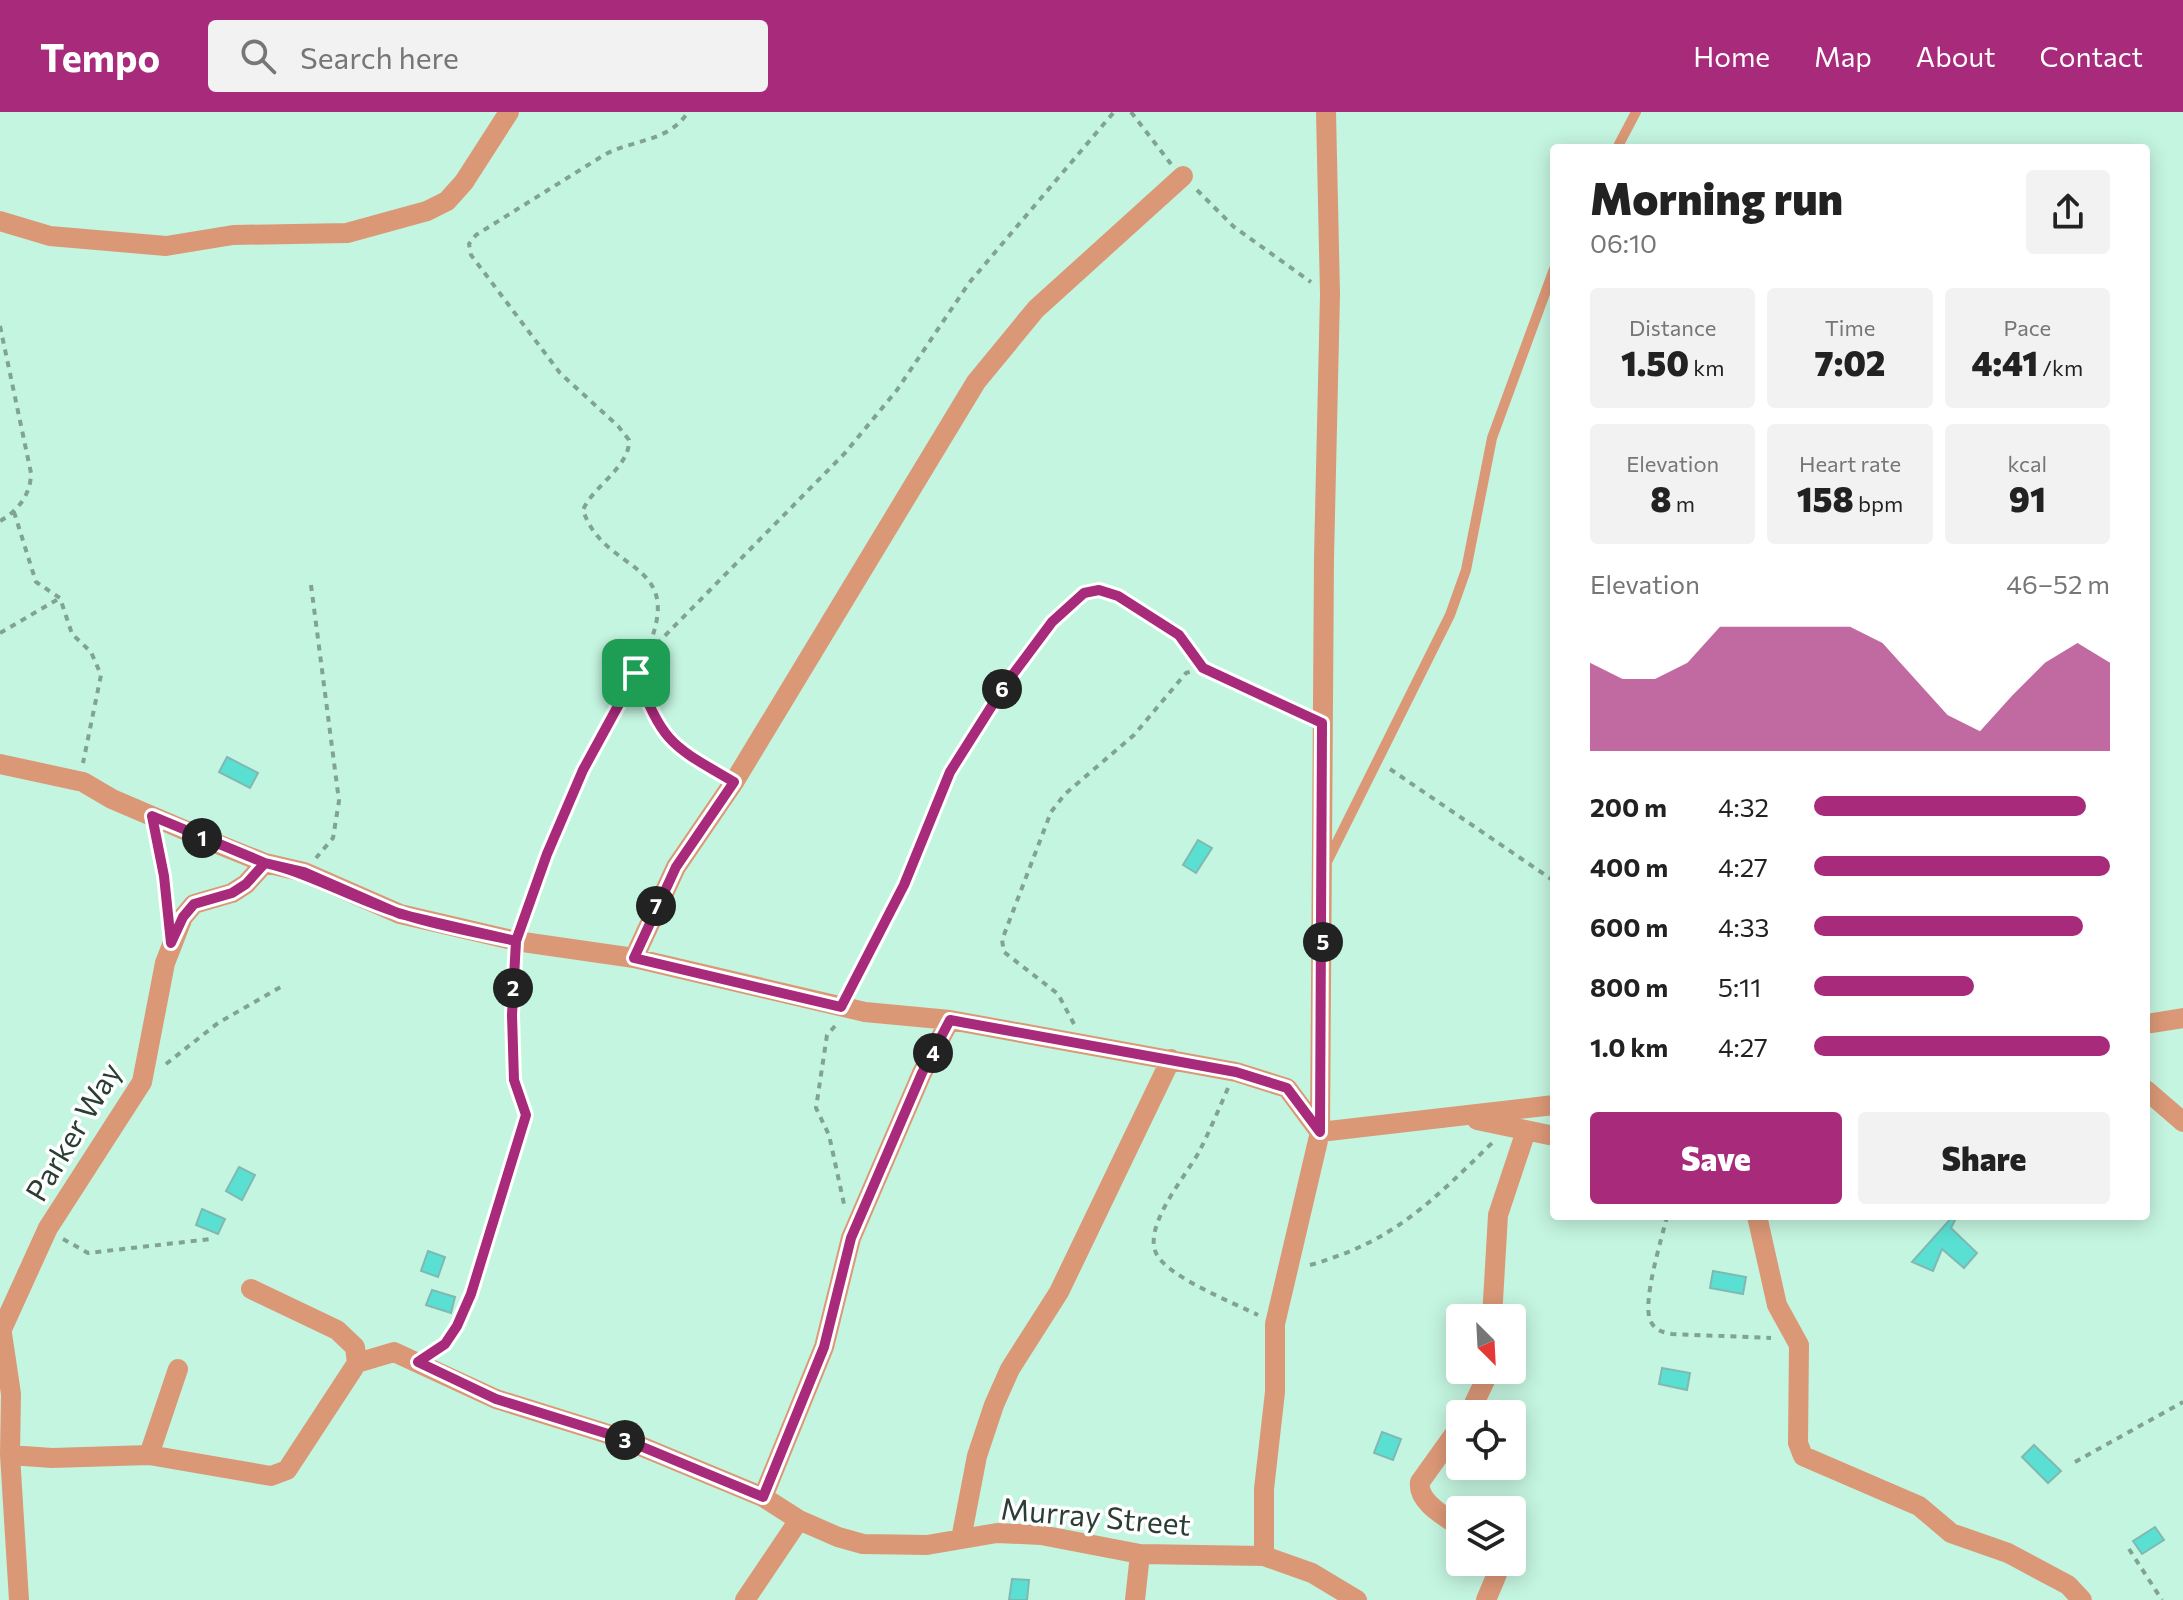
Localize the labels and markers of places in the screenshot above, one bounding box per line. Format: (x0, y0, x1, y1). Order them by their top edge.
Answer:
pin (602, 639, 670, 707)
pin: 6 (982, 669, 1022, 709)
pin: 1 (182, 818, 222, 858)
pin: 7 (636, 886, 676, 926)
pin: 5 (1303, 922, 1343, 962)
pin: 2 (493, 968, 533, 1008)
pin: 4 (913, 1033, 953, 1073)
pin: 3 (605, 1420, 645, 1460)

